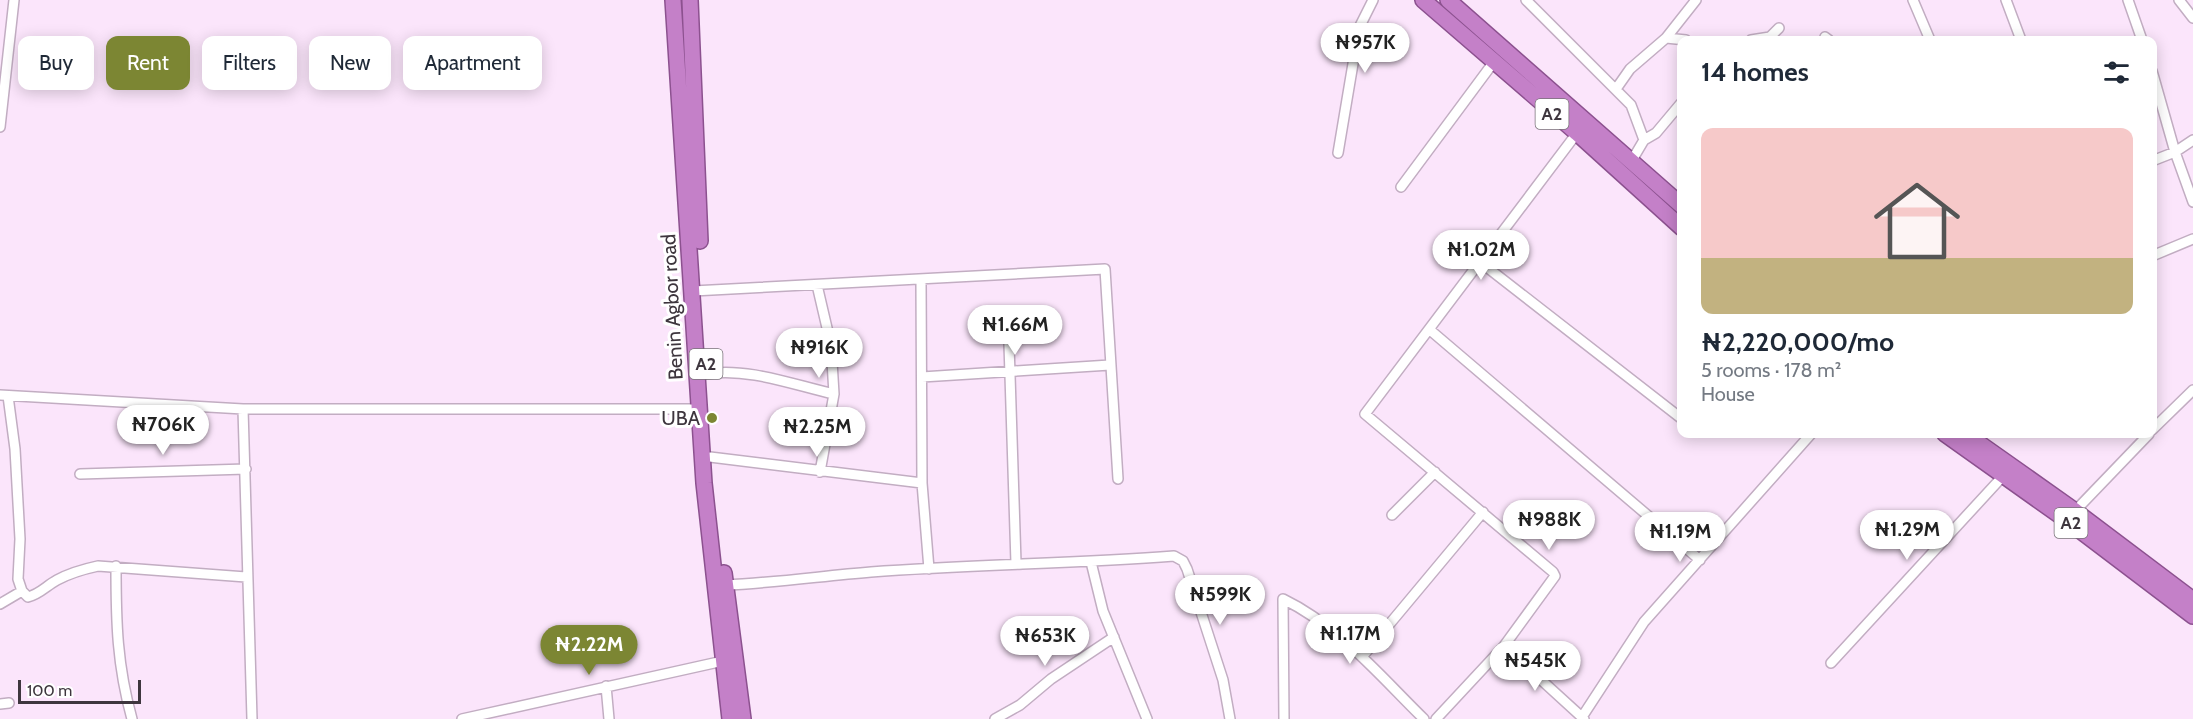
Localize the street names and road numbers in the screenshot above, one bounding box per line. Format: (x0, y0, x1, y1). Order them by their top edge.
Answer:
road number: A2 (1536, 99, 1568, 129)
street label: Benin Agbor road (656, 233, 688, 381)
road number: A2 (690, 349, 722, 379)
road number: A2 (2054, 508, 2088, 538)

